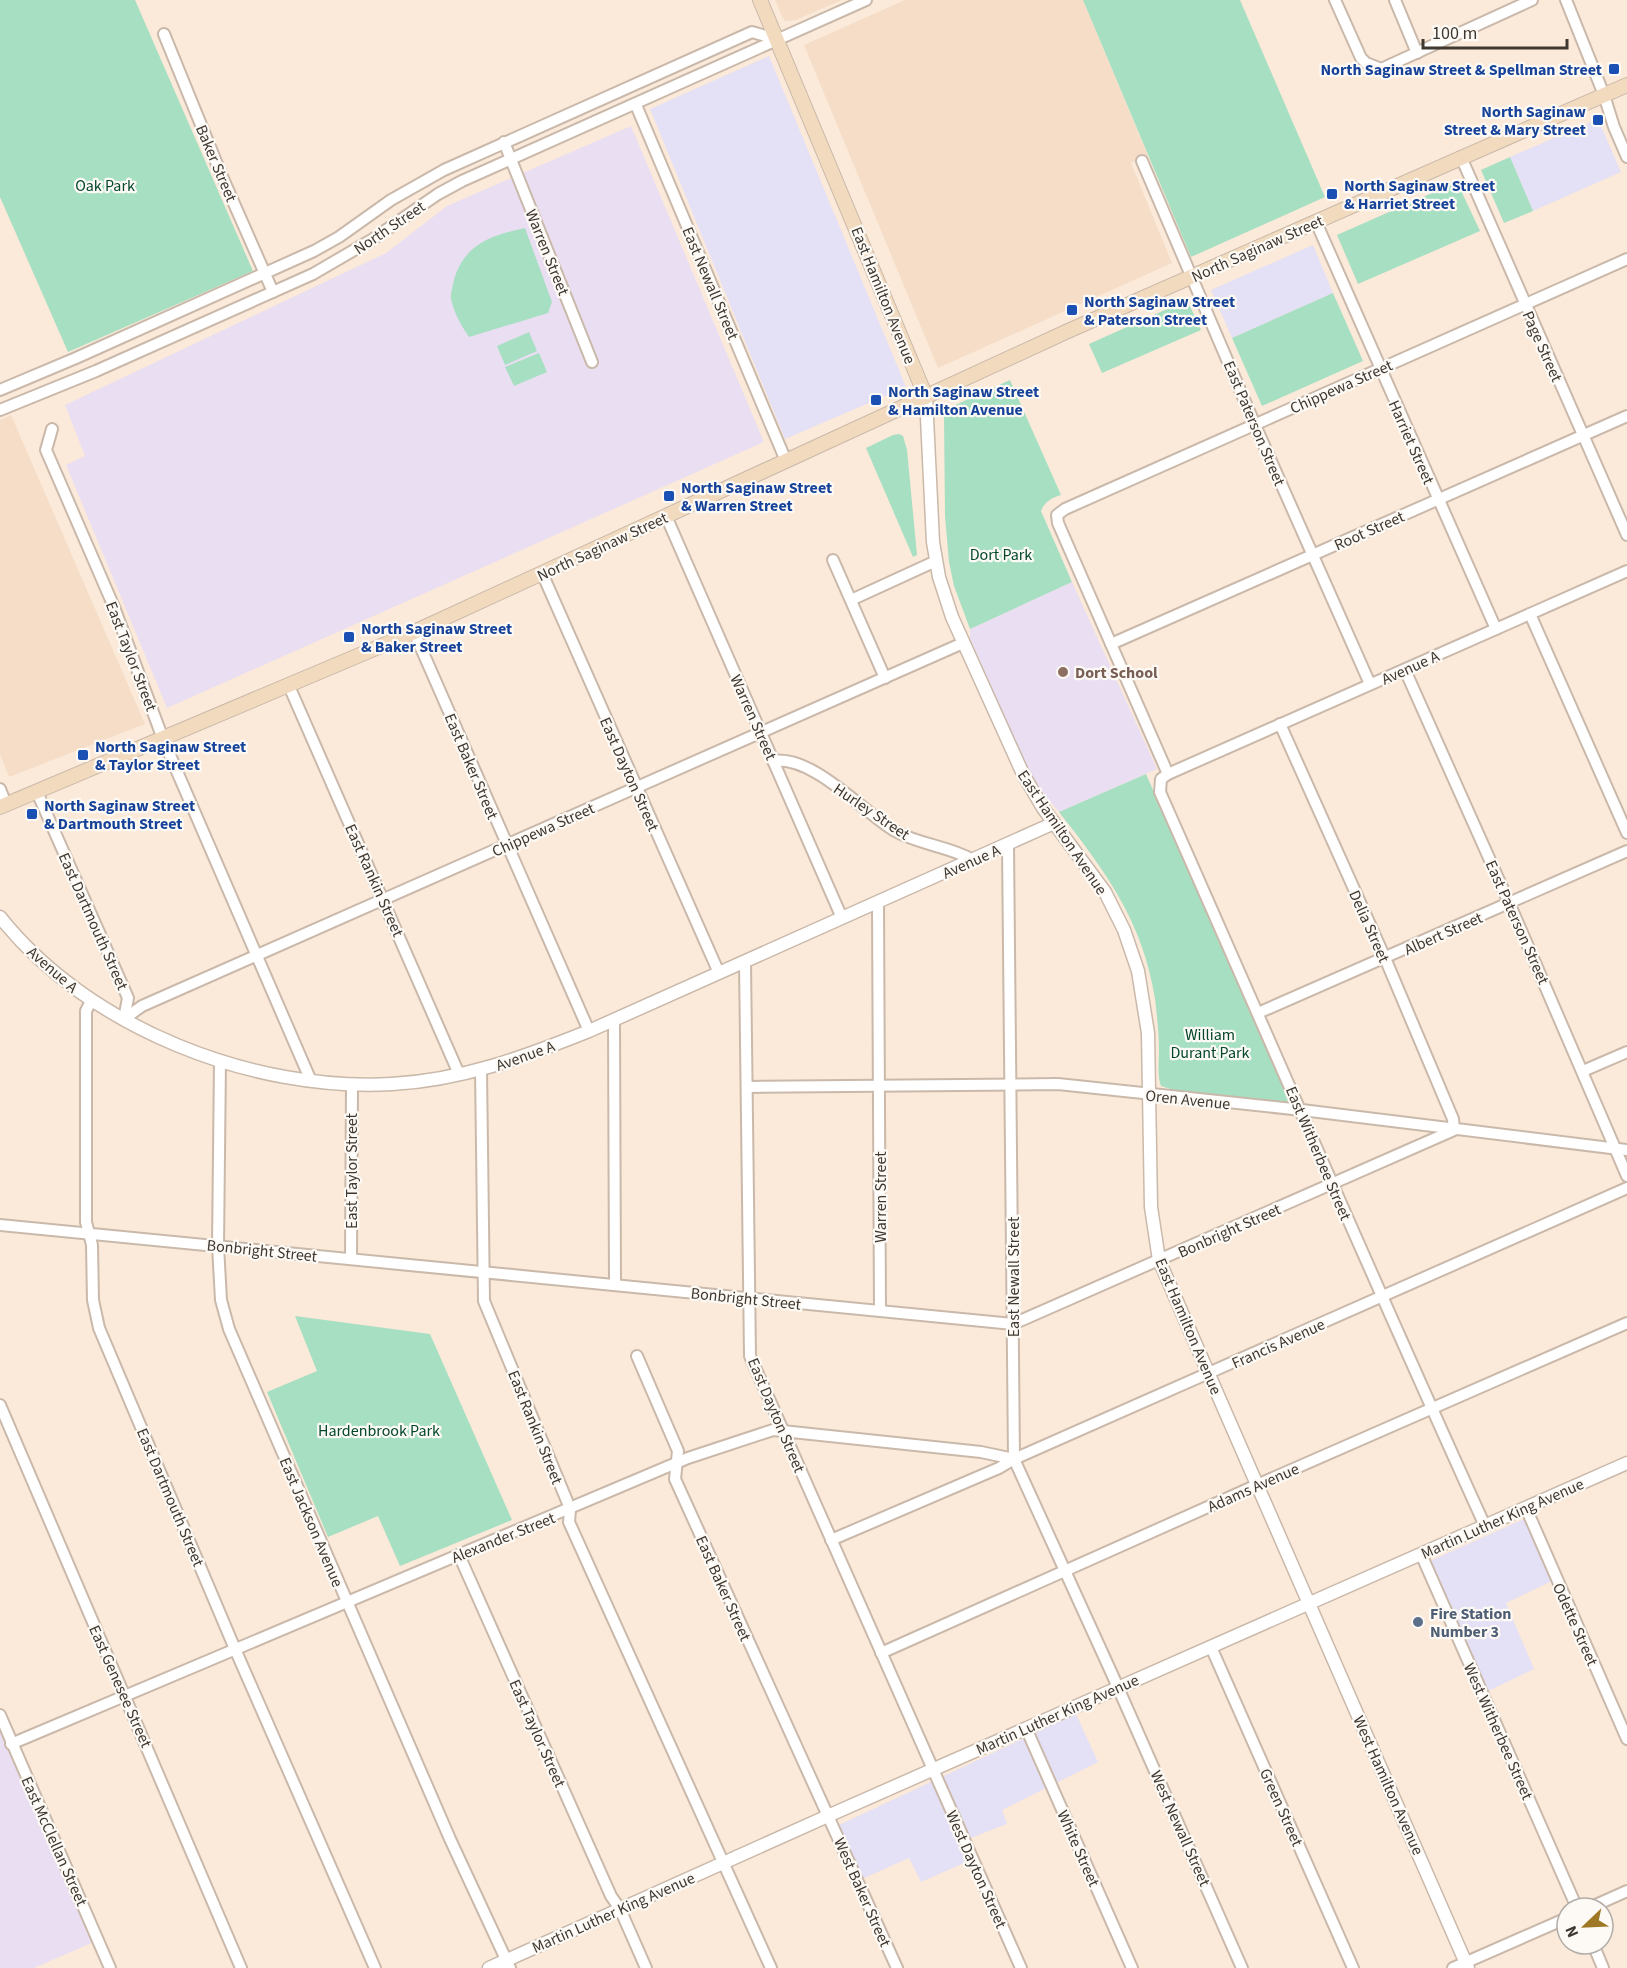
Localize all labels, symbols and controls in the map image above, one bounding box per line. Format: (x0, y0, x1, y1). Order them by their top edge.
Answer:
scale bar (1423, 12, 1567, 50)
text: 100 m (1432, 21, 1477, 46)
place label: North Saginaw Street & Spellman Street (1320, 59, 1602, 81)
marker: North Saginaw Street & Spellman Street (1607, 62, 1621, 76)
place label: North Saginaw Street & Mary Street (1444, 101, 1587, 141)
marker: North Saginaw Street & Mary Street (1591, 113, 1605, 127)
street label: Baker Street (190, 121, 242, 206)
park label: Oak Park (75, 175, 135, 197)
place label: North Saginaw Street & Harriet Street (1344, 175, 1495, 215)
marker: North Saginaw Street & Harriet Street (1325, 187, 1339, 201)
street label: North Street (349, 195, 430, 260)
street label: Warren Street (520, 206, 575, 299)
street label: North Saginaw Street (1188, 210, 1327, 288)
street label: East Hamilton Avenue (845, 223, 921, 367)
street label: East Newall Street (676, 224, 744, 344)
place label: North Saginaw Street & Paterson Street (1084, 291, 1235, 331)
marker: North Saginaw Street & Paterson Street (1065, 303, 1079, 317)
street label: Page Street (1517, 307, 1568, 386)
street label: Chippewa Street (1287, 354, 1397, 419)
street label: East Paterson Street (1218, 358, 1291, 490)
place label: North Saginaw Street & Hamilton Avenue (888, 381, 1039, 421)
marker: North Saginaw Street & Hamilton Avenue (869, 393, 883, 407)
street label: Harriet Street (1383, 397, 1440, 489)
place label: North Saginaw Street & Warren Street (681, 477, 832, 517)
marker: North Saginaw Street & Warren Street (662, 489, 676, 503)
street label: Root Street (1331, 505, 1409, 556)
street label: North Saginaw Street (533, 507, 672, 587)
park label: Dort Park (970, 544, 1032, 566)
street label: East Taylor Street (100, 598, 162, 715)
place label: North Saginaw Street & Baker Street (361, 618, 512, 658)
marker: North Saginaw Street & Baker Street (342, 630, 356, 644)
street label: Avenue A (1378, 645, 1443, 690)
place label: Dort School (1075, 662, 1158, 684)
marker: Dort School (1056, 665, 1070, 679)
street label: Warren Street (724, 671, 782, 764)
street label: East Baker Street (439, 710, 504, 823)
street label: East Dayton Street (594, 714, 664, 835)
place label: North Saginaw Street & Taylor Street (95, 736, 246, 776)
marker: North Saginaw Street & Taylor Street (76, 748, 90, 762)
street label: East Hamilton Avenue (1012, 766, 1112, 899)
street label: Hurley Street (829, 778, 914, 846)
place label: North Saginaw Street & Dartmouth Street (44, 795, 195, 835)
street label: Chippewa Street (489, 797, 599, 862)
marker: North Saginaw Street & Dartmouth Street (25, 807, 39, 821)
street label: East Rankin Street (339, 821, 409, 941)
street label: Avenue A (939, 839, 1004, 884)
street label: East Dartmouth Street (53, 849, 134, 994)
street label: East Paterson Street (1480, 857, 1555, 989)
street label: Delia Street (1343, 887, 1395, 967)
street label: Albert Street (1401, 907, 1487, 961)
street label: Avenue A (22, 941, 83, 998)
park label: William Durant Park (1170, 1024, 1250, 1064)
street label: Avenue A (493, 1035, 558, 1077)
street label: East Witherbee Street (1280, 1083, 1356, 1224)
street label: Oren Avenue (1144, 1085, 1231, 1115)
street label: East Taylor Street (341, 1112, 363, 1229)
street label: Warren Street (870, 1151, 892, 1243)
street label: Bonbright Street (1174, 1198, 1285, 1263)
street label: East Newall Street (1003, 1216, 1025, 1337)
street label: Bonbright Street (206, 1234, 319, 1268)
street label: East Hamilton Avenue (1149, 1255, 1227, 1398)
street label: Bonbright Street (690, 1282, 803, 1316)
street label: Francis Avenue (1228, 1313, 1329, 1374)
street label: East Dayton Street (742, 1355, 810, 1477)
street label: East Rankin Street (502, 1367, 568, 1488)
park label: Hardenbrook Park (318, 1420, 440, 1442)
street label: East Dartmouth Street (131, 1425, 209, 1571)
street label: East Jackson Avenue (274, 1454, 348, 1591)
street label: Adams Avenue (1204, 1458, 1303, 1518)
street label: Martin Luther King Avenue (1417, 1473, 1587, 1565)
street label: Alexander Street (448, 1507, 559, 1569)
street label: East Baker Street (690, 1532, 756, 1645)
street label: Odette Street (1547, 1579, 1603, 1670)
place label: Fire Station Number 3 (1430, 1603, 1511, 1643)
marker: Fire Station Number 3 (1411, 1615, 1425, 1629)
street label: East Genesee Street (83, 1622, 157, 1752)
street label: West Witherbee Street (1458, 1660, 1538, 1804)
street label: Martin Luther King Avenue (972, 1669, 1142, 1761)
street label: East Taylor Street (503, 1676, 571, 1791)
street label: West Hamilton Avenue (1347, 1712, 1429, 1859)
street label: Green Street (1254, 1765, 1308, 1850)
street label: West Newall Street (1145, 1767, 1216, 1890)
street label: East McClellan Street (16, 1773, 93, 1910)
street label: West Dayton Street (940, 1807, 1012, 1932)
street label: White Street (1051, 1807, 1105, 1891)
street label: West Baker Street (828, 1834, 896, 1951)
street label: Martin Luther King Avenue (528, 1867, 698, 1959)
north arrow (1555, 1896, 1615, 1956)
text: N (1560, 1922, 1584, 1941)

